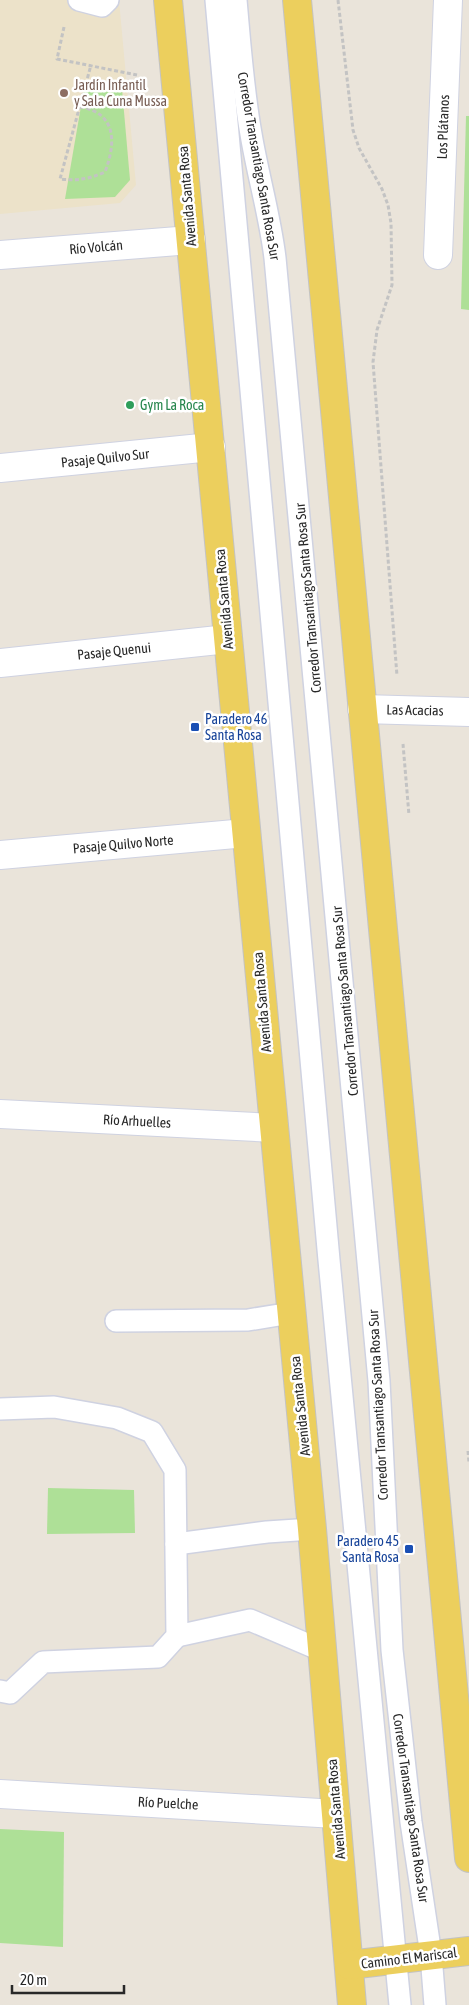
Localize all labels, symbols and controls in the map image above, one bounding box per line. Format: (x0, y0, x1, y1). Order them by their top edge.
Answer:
street label: Corredor Transantiago Santa Rosa Sur (235, 71, 284, 262)
place label: Jardín Infantil y Sala Cuna Mussa (74, 77, 167, 109)
marker: Jardín Infantil y Sala Cuna Mussa (58, 87, 70, 99)
street label: Los Plátanos (434, 94, 452, 160)
street label: Avenida Santa Rosa (175, 145, 199, 247)
street label: Río Volcán (69, 237, 123, 257)
place label: Gym La Roca (140, 397, 204, 413)
marker: Gym La Roca (124, 399, 136, 411)
street label: Pasaje Quilvo Sur (60, 445, 151, 471)
street label: Corredor Transantiago Santa Rosa Sur (292, 501, 324, 694)
street label: Avenida Santa Rosa (212, 548, 236, 650)
street label: Pasaje Quenui (76, 639, 152, 663)
street label: Las Acacias (386, 702, 444, 718)
place label: Paradero 46 Santa Rosa (205, 711, 268, 743)
marker: Paradero 46 Santa Rosa (189, 721, 201, 733)
street label: Pasaje Quilvo Norte (72, 832, 174, 856)
street label: Corredor Transantiago Santa Rosa Sur (329, 904, 361, 1097)
street label: Avenida Santa Rosa (250, 951, 274, 1053)
street label: Río Arhuelles (103, 1111, 172, 1131)
street label: Corredor Transantiago Santa Rosa Sur (365, 1308, 391, 1501)
street label: Avenida Santa Rosa (287, 1355, 313, 1457)
place label: Paradero 45 Santa Rosa (337, 1533, 399, 1565)
marker: Paradero 45 Santa Rosa (403, 1543, 415, 1555)
street label: Corredor Transantiago Santa Rosa Sur (390, 1712, 432, 1904)
street label: Avenida Santa Rosa (324, 1758, 348, 1860)
street label: Río Puelche (137, 1793, 199, 1813)
street label: Camino El Mariscal (360, 1944, 458, 1972)
scale bar (12, 1962, 125, 1994)
text: 20 m (20, 1971, 47, 1988)

